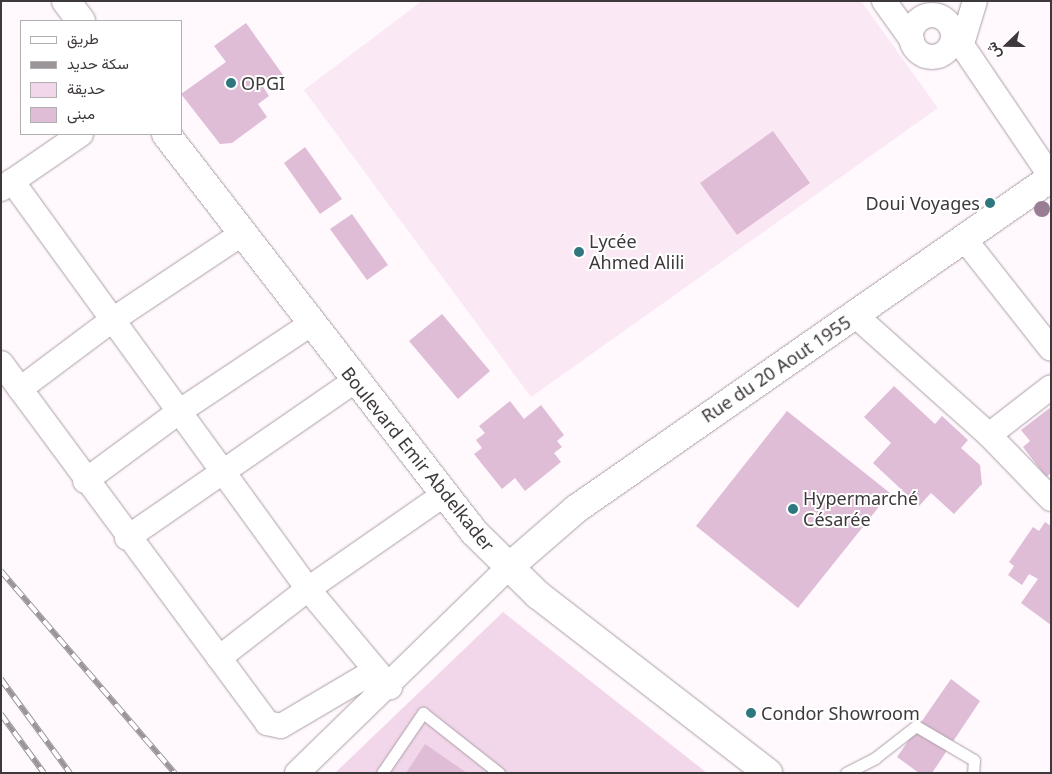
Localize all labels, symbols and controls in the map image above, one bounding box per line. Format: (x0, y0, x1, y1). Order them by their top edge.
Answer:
legend (20, 20, 182, 135)
north arrow (982, 20, 1032, 70)
text: طريق (67, 28, 99, 48)
text: ش (981, 39, 1005, 62)
text: سكة حديد (67, 53, 129, 73)
place label: OPGI (241, 72, 285, 94)
marker: OPGI (225, 77, 237, 89)
text: حديقة (67, 78, 105, 98)
text: مبنى (67, 103, 95, 123)
place label: Doui Voyages (865, 192, 980, 214)
marker: Doui Voyages (984, 197, 996, 209)
place label: Lycée Ahmed Alili (589, 231, 684, 274)
marker: Lycée Ahmed Alili (573, 246, 585, 258)
street label: Rue du 20 Aout 1955 (697, 311, 855, 427)
street label: Boulevard Emir Abdelkader (337, 363, 499, 555)
place label: Hypermarché Césarée (803, 488, 918, 530)
marker: Hypermarché Césarée (787, 503, 799, 515)
place label: Condor Showroom (761, 702, 920, 724)
marker: Condor Showroom (745, 707, 757, 719)

